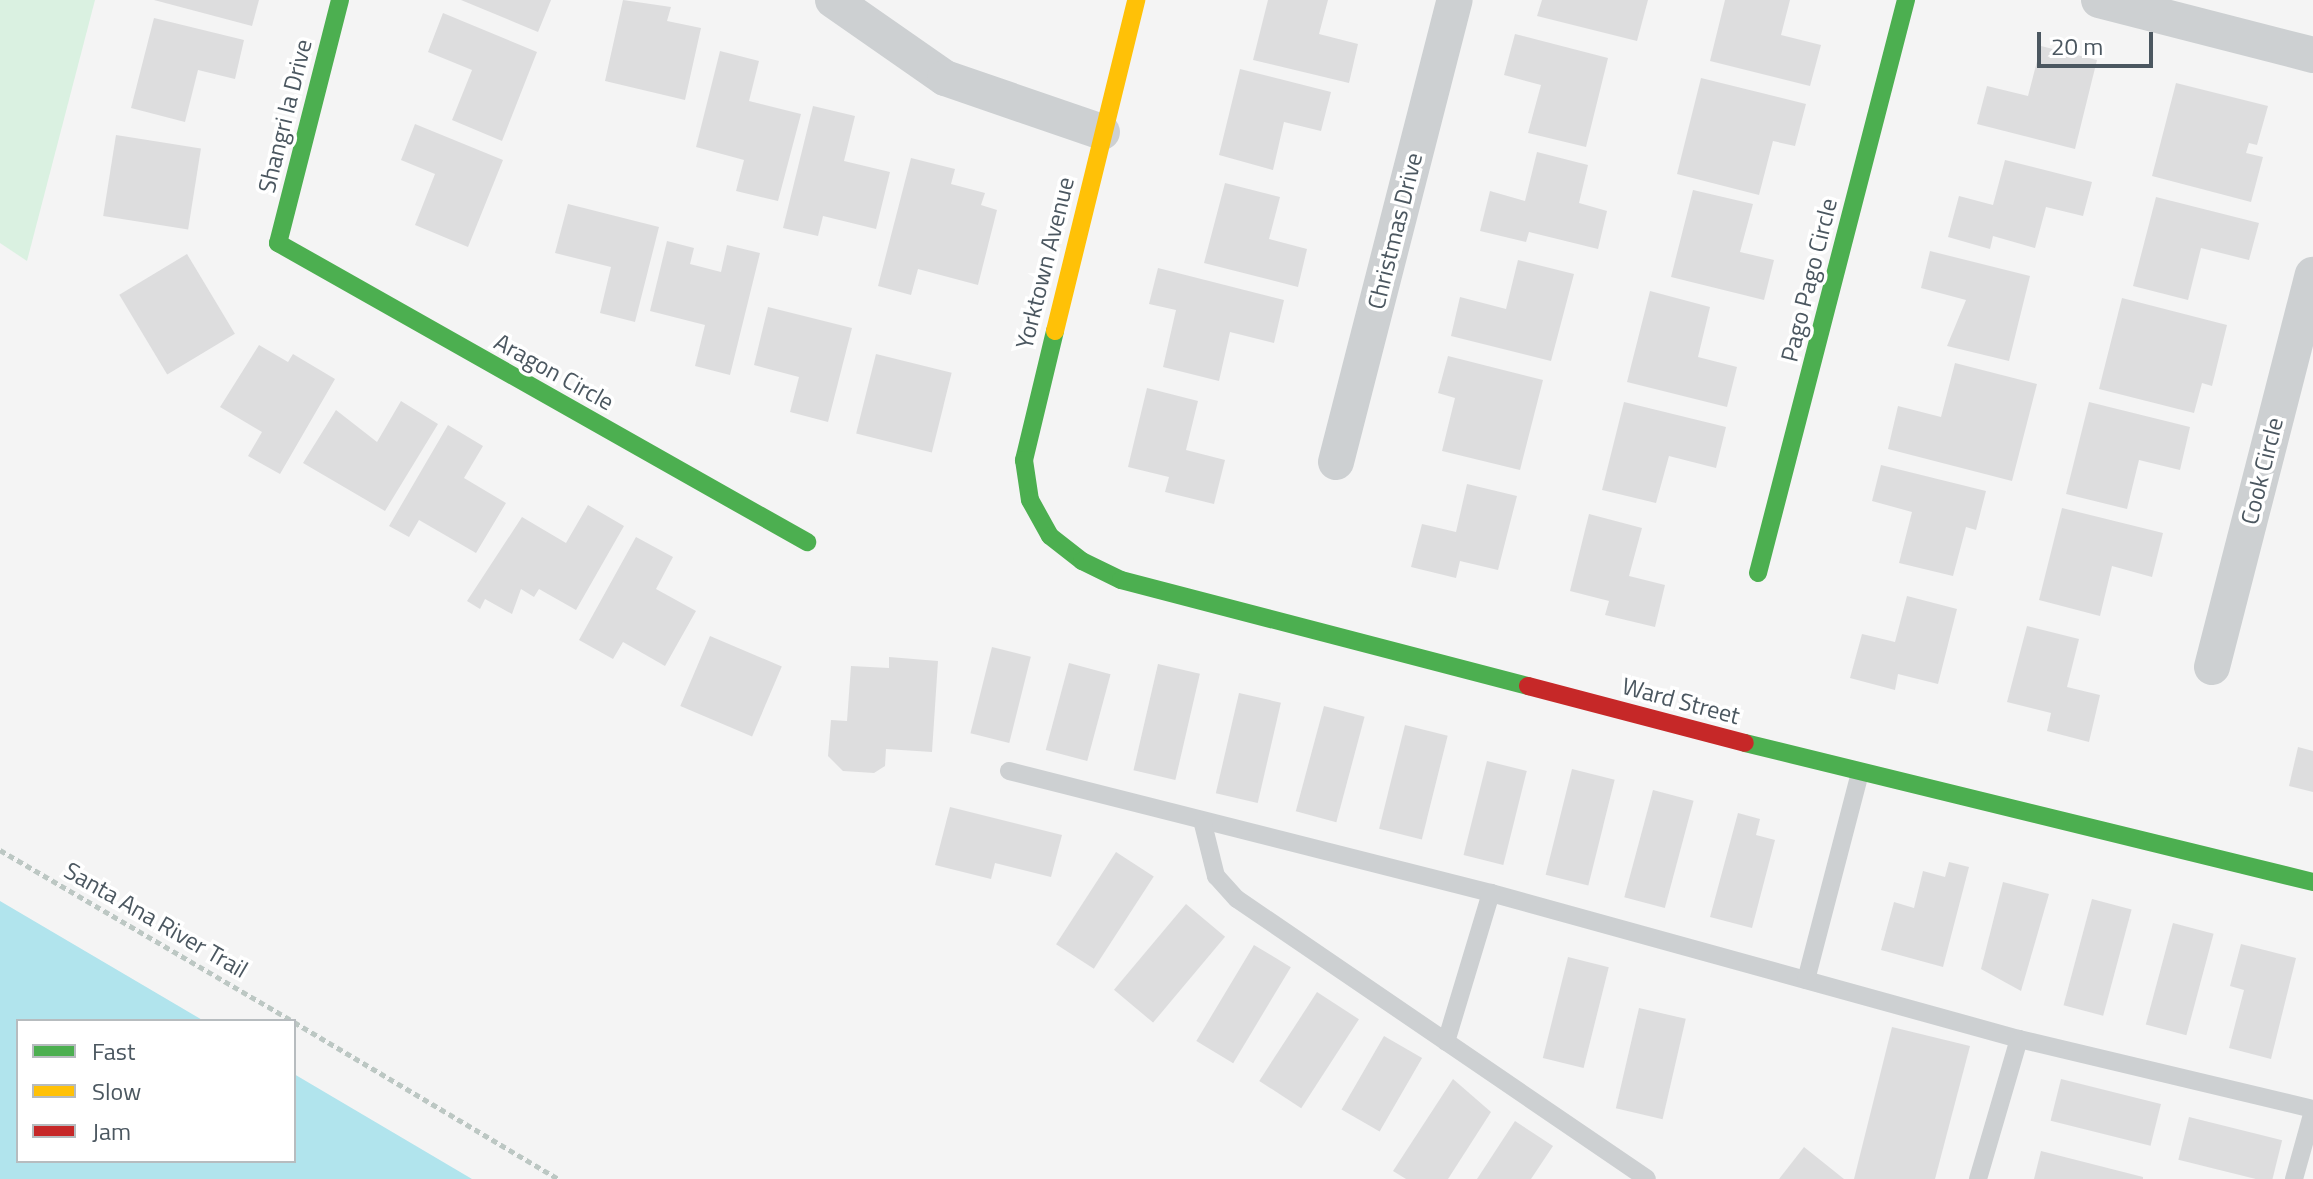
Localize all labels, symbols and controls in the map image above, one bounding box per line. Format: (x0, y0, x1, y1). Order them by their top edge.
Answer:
scale bar (2041, 16, 2157, 66)
text: 20 m (2051, 28, 2103, 64)
street label: Shangri la Drive (252, 36, 318, 196)
street label: Christmas Drive (1362, 150, 1428, 312)
street label: Yorktown Avenue (1010, 174, 1080, 352)
street label: Pago Pago Circle (1775, 195, 1843, 365)
street label: Aragon Circle (489, 327, 619, 417)
street label: Cook Circle (2235, 414, 2289, 528)
street label: Ward Street (1619, 671, 1743, 731)
street label: Santa Ana River Trail (59, 856, 253, 984)
legend (16, 1019, 296, 1163)
text: Fast (92, 1033, 135, 1069)
text: Slow (92, 1073, 141, 1109)
text: Jam (92, 1113, 131, 1149)

